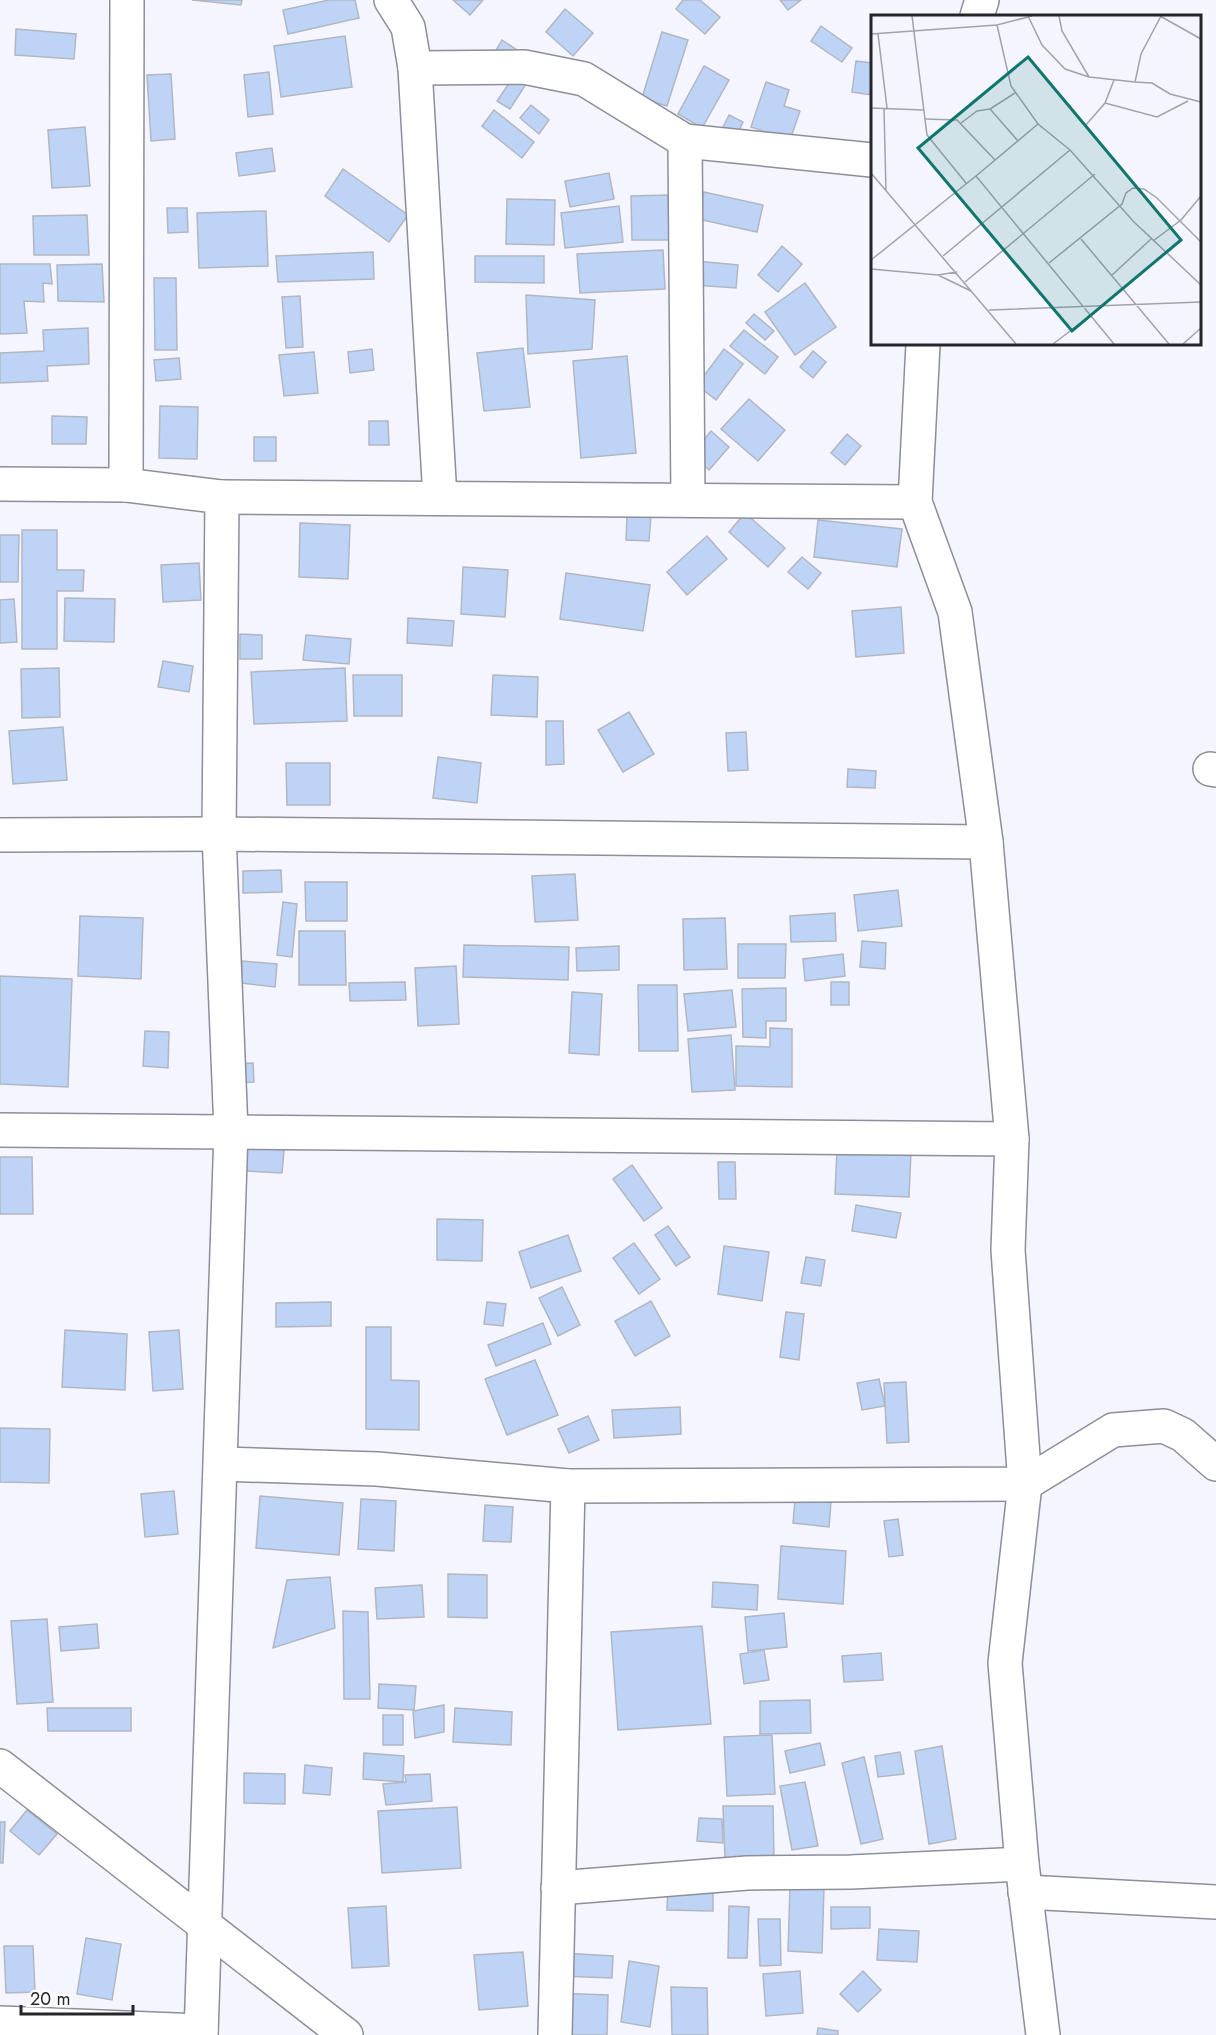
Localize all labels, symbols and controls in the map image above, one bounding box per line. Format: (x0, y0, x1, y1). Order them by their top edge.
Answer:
inset map (871, 15, 1201, 345)
scale bar (21, 1978, 134, 2016)
text: 20 m (30, 1986, 70, 2012)

